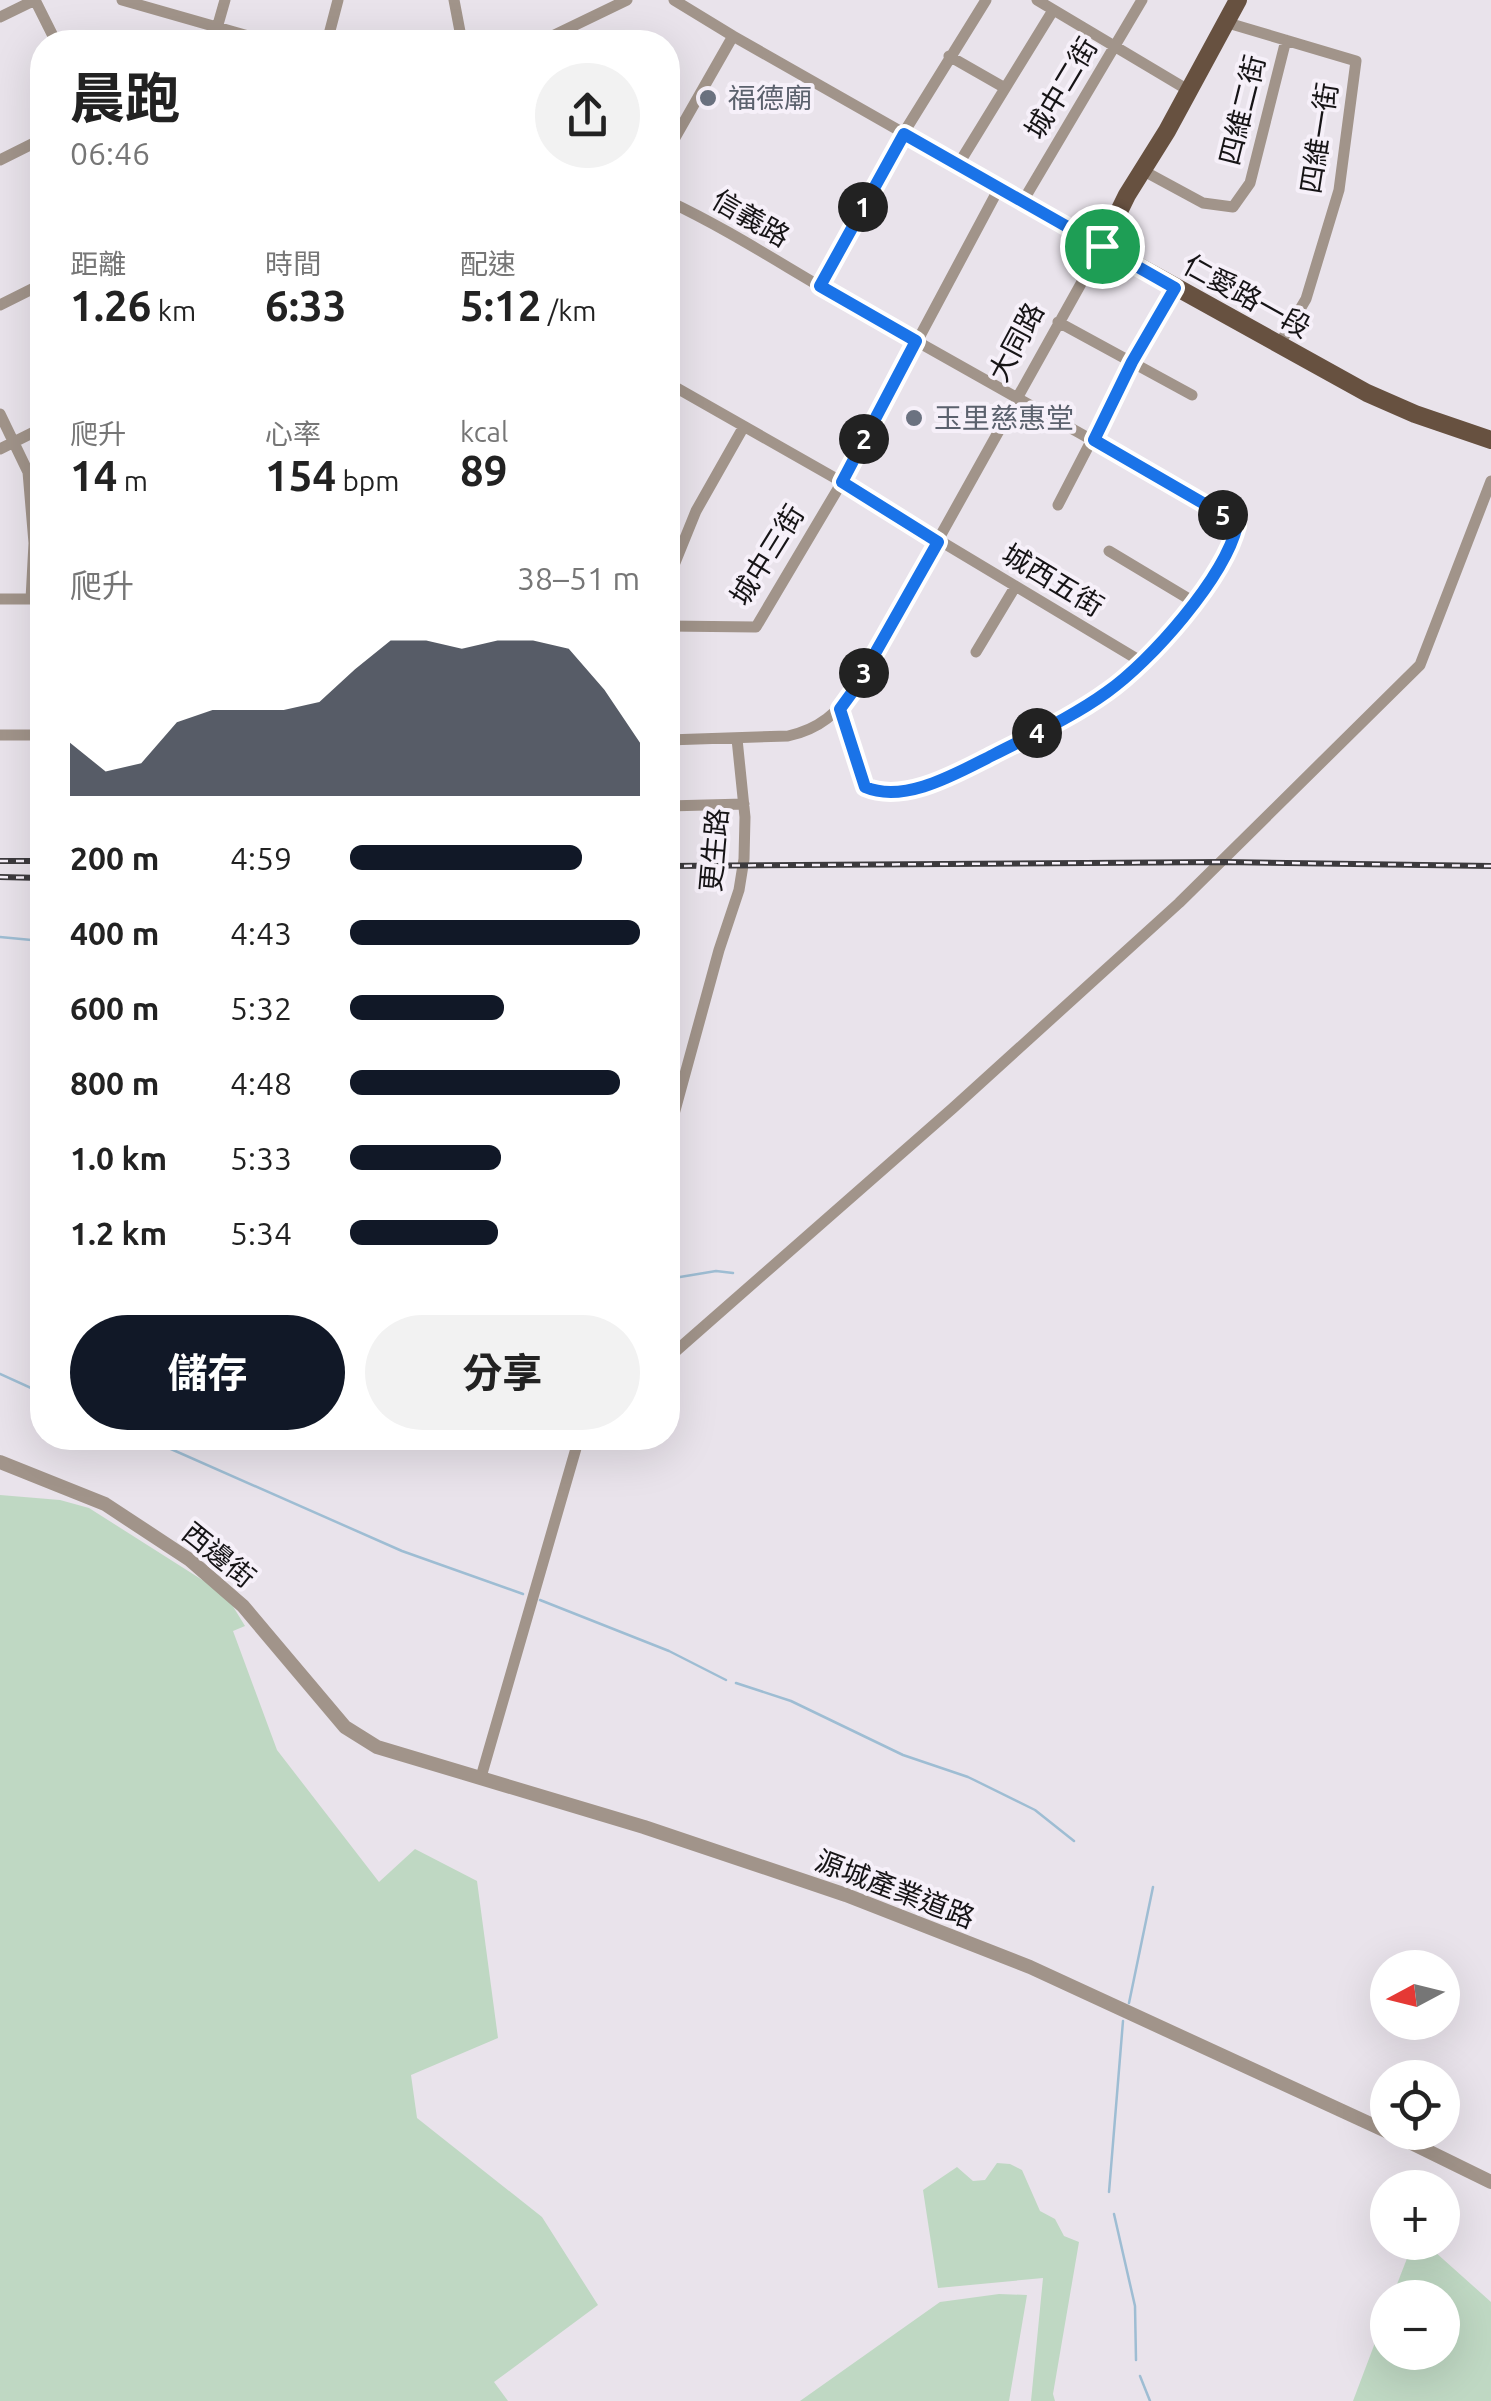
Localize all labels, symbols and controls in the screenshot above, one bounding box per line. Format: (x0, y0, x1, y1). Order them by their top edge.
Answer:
street label: 城中二街 (1018, 32, 1103, 144)
street label: 四維二街 (1213, 52, 1270, 168)
button: share (535, 63, 640, 168)
text: 晨跑 (70, 67, 180, 128)
street label: 四維一街 (1294, 80, 1343, 196)
place label: 福德廟 (728, 82, 812, 113)
marker: 福德廟 (697, 87, 719, 109)
text: 06:46 (70, 135, 150, 171)
pin: 1 (838, 182, 888, 232)
street label: 信義路 (707, 183, 795, 252)
text: 1 (855, 191, 871, 222)
pin (1060, 204, 1145, 289)
icon: arrive (1075, 219, 1130, 274)
text: 距離 (70, 248, 126, 279)
text: 時間 (265, 248, 321, 279)
text: 配速 (460, 248, 516, 279)
street label: 仁愛路一段 (1178, 248, 1316, 343)
text: 1.26 (70, 282, 151, 329)
text: 6:33 (265, 282, 346, 329)
text: 5:12 (460, 282, 541, 329)
text: km (151, 295, 196, 326)
text: /km (541, 295, 596, 326)
street label: 大同路 (982, 297, 1049, 386)
place label: 玉里慈惠堂 (934, 402, 1074, 433)
marker: 玉里慈惠堂 (903, 407, 925, 429)
pin: 2 (839, 414, 889, 464)
text: kcal (460, 416, 508, 447)
text: 爬升 (70, 418, 126, 449)
text: 心率 (265, 418, 321, 449)
text: 2 (856, 423, 872, 454)
text: 89 (460, 447, 507, 494)
text: 14 (70, 452, 117, 499)
text: 154 (265, 452, 336, 499)
text: m (117, 465, 148, 496)
text: bpm (336, 465, 399, 496)
pin: 5 (1198, 490, 1248, 540)
street label: 城中三街 (724, 499, 809, 610)
text: 5 (1215, 499, 1231, 530)
street label: 城西五街 (997, 537, 1109, 622)
text: 38–51 m (517, 560, 640, 596)
text: 爬升 (70, 567, 134, 603)
pin: 3 (839, 648, 889, 698)
text: 3 (856, 657, 872, 688)
pin: 4 (1012, 708, 1062, 758)
text: 4 (1029, 717, 1045, 748)
street label: 更生路 (694, 807, 733, 893)
text: 200 m (70, 840, 159, 876)
text: 4:59 (230, 840, 292, 876)
text: 400 m (70, 915, 159, 951)
text: 4:43 (230, 915, 292, 951)
text: 600 m (70, 990, 159, 1026)
text: 5:32 (230, 990, 292, 1026)
text: 800 m (70, 1065, 159, 1101)
text: 4:48 (230, 1065, 292, 1101)
text: 1.0 km (70, 1140, 167, 1176)
text: 5:33 (230, 1140, 292, 1176)
text: 1.2 km (70, 1215, 167, 1251)
text: 5:34 (230, 1215, 292, 1251)
button: 儲存 (70, 1315, 345, 1430)
button: 分享 (365, 1315, 640, 1430)
street label: 西邊街 (177, 1516, 262, 1593)
street label: 源城產業道路 (811, 1844, 979, 1933)
north arrow (1370, 1950, 1460, 2040)
map controls (1370, 1950, 1460, 2370)
button: locate (1370, 2060, 1460, 2150)
button: + (1370, 2170, 1460, 2260)
button: − (1370, 2280, 1460, 2370)

